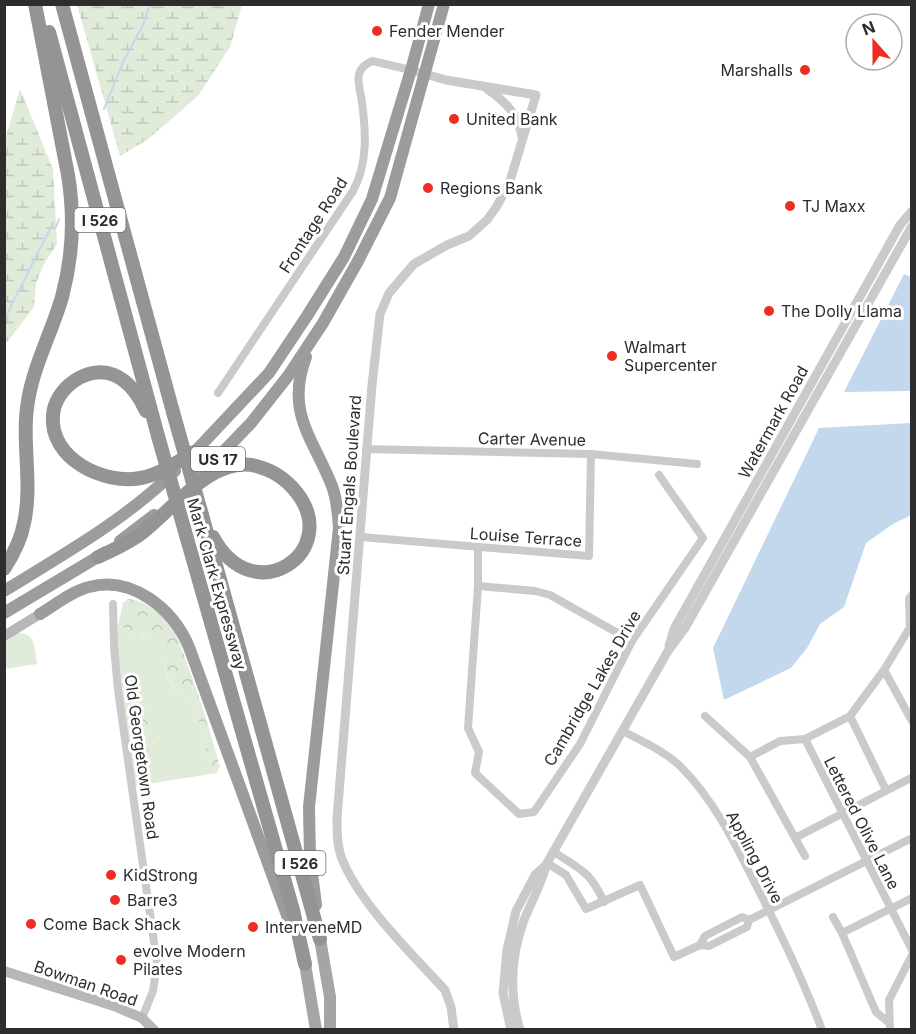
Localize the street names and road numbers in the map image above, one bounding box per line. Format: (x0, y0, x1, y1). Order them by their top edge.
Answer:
street label: Frontage Road (275, 173, 351, 277)
road number: I 526 (74, 208, 126, 232)
street label: Watermark Road (734, 362, 812, 482)
street label: Stuart Engals Boulevard (333, 394, 365, 576)
street label: Carter Avenue (478, 428, 586, 450)
road number: US 17 (191, 447, 245, 471)
street label: Mark Clark Expressway (183, 496, 251, 672)
street label: Louise Terrace (469, 523, 583, 551)
street label: Cambridge Lakes Drive (539, 607, 645, 769)
street label: Old Georgetown Road (121, 673, 163, 841)
street label: Lettered Olive Lane (820, 753, 904, 893)
street label: Appling Drive (722, 807, 788, 907)
road number: I 526 (274, 851, 326, 875)
street label: Bowman Road (31, 956, 141, 1010)

